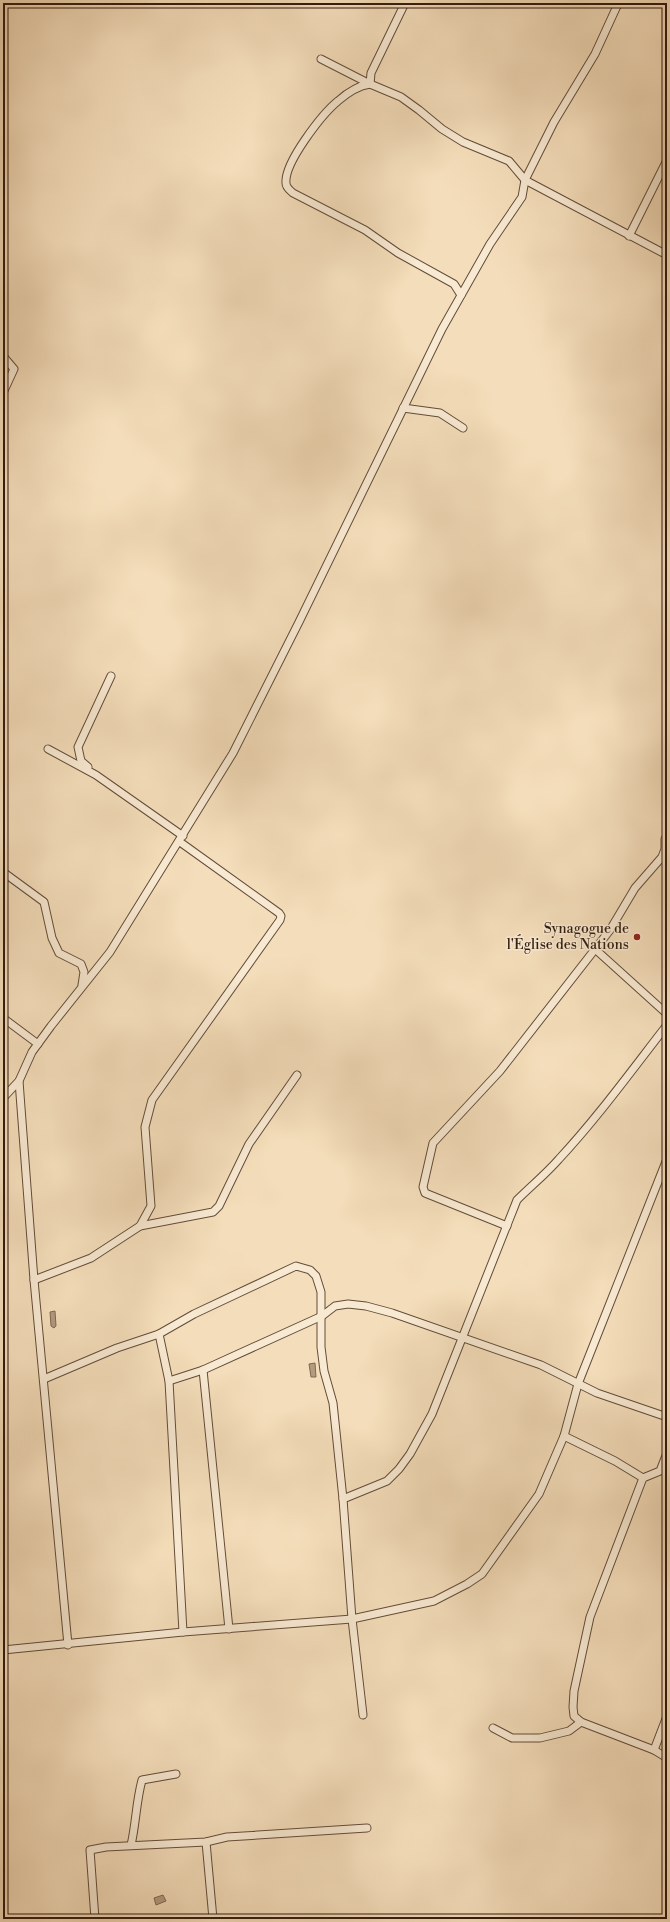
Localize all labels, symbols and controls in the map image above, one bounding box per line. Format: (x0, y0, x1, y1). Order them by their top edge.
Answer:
place label: Synagogue de l'Église des Nations (507, 920, 629, 954)
marker: Synagogue de l'Église des Nations (632, 932, 642, 942)

